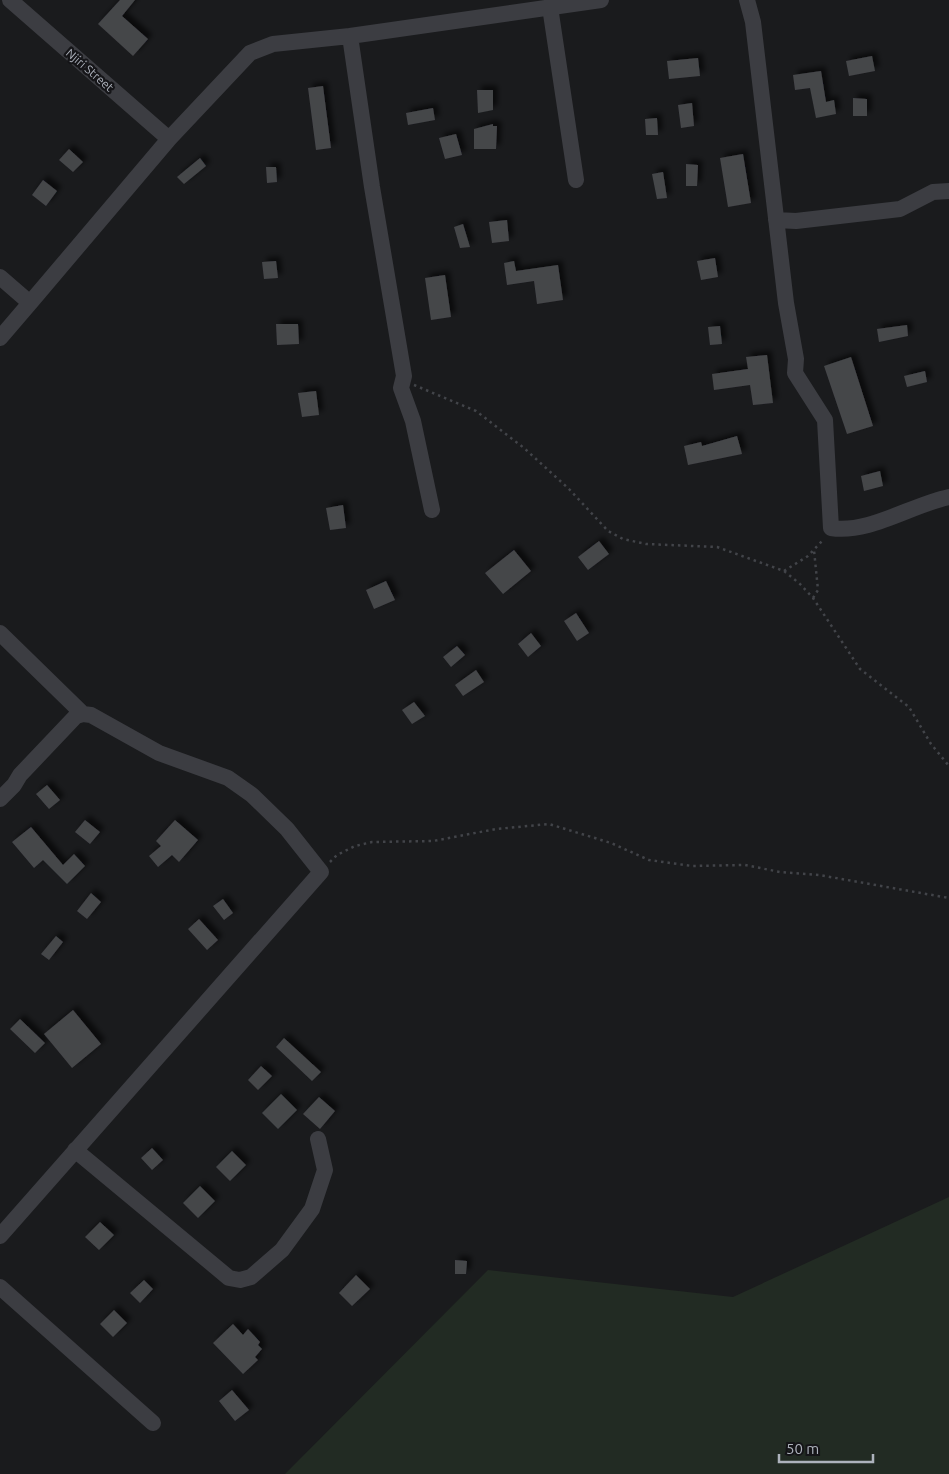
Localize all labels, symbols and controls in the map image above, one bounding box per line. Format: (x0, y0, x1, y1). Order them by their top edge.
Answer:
street label: Njiri Street (64, 46, 116, 94)
scale bar (779, 1432, 873, 1464)
text: 50 m (786, 1440, 819, 1457)

